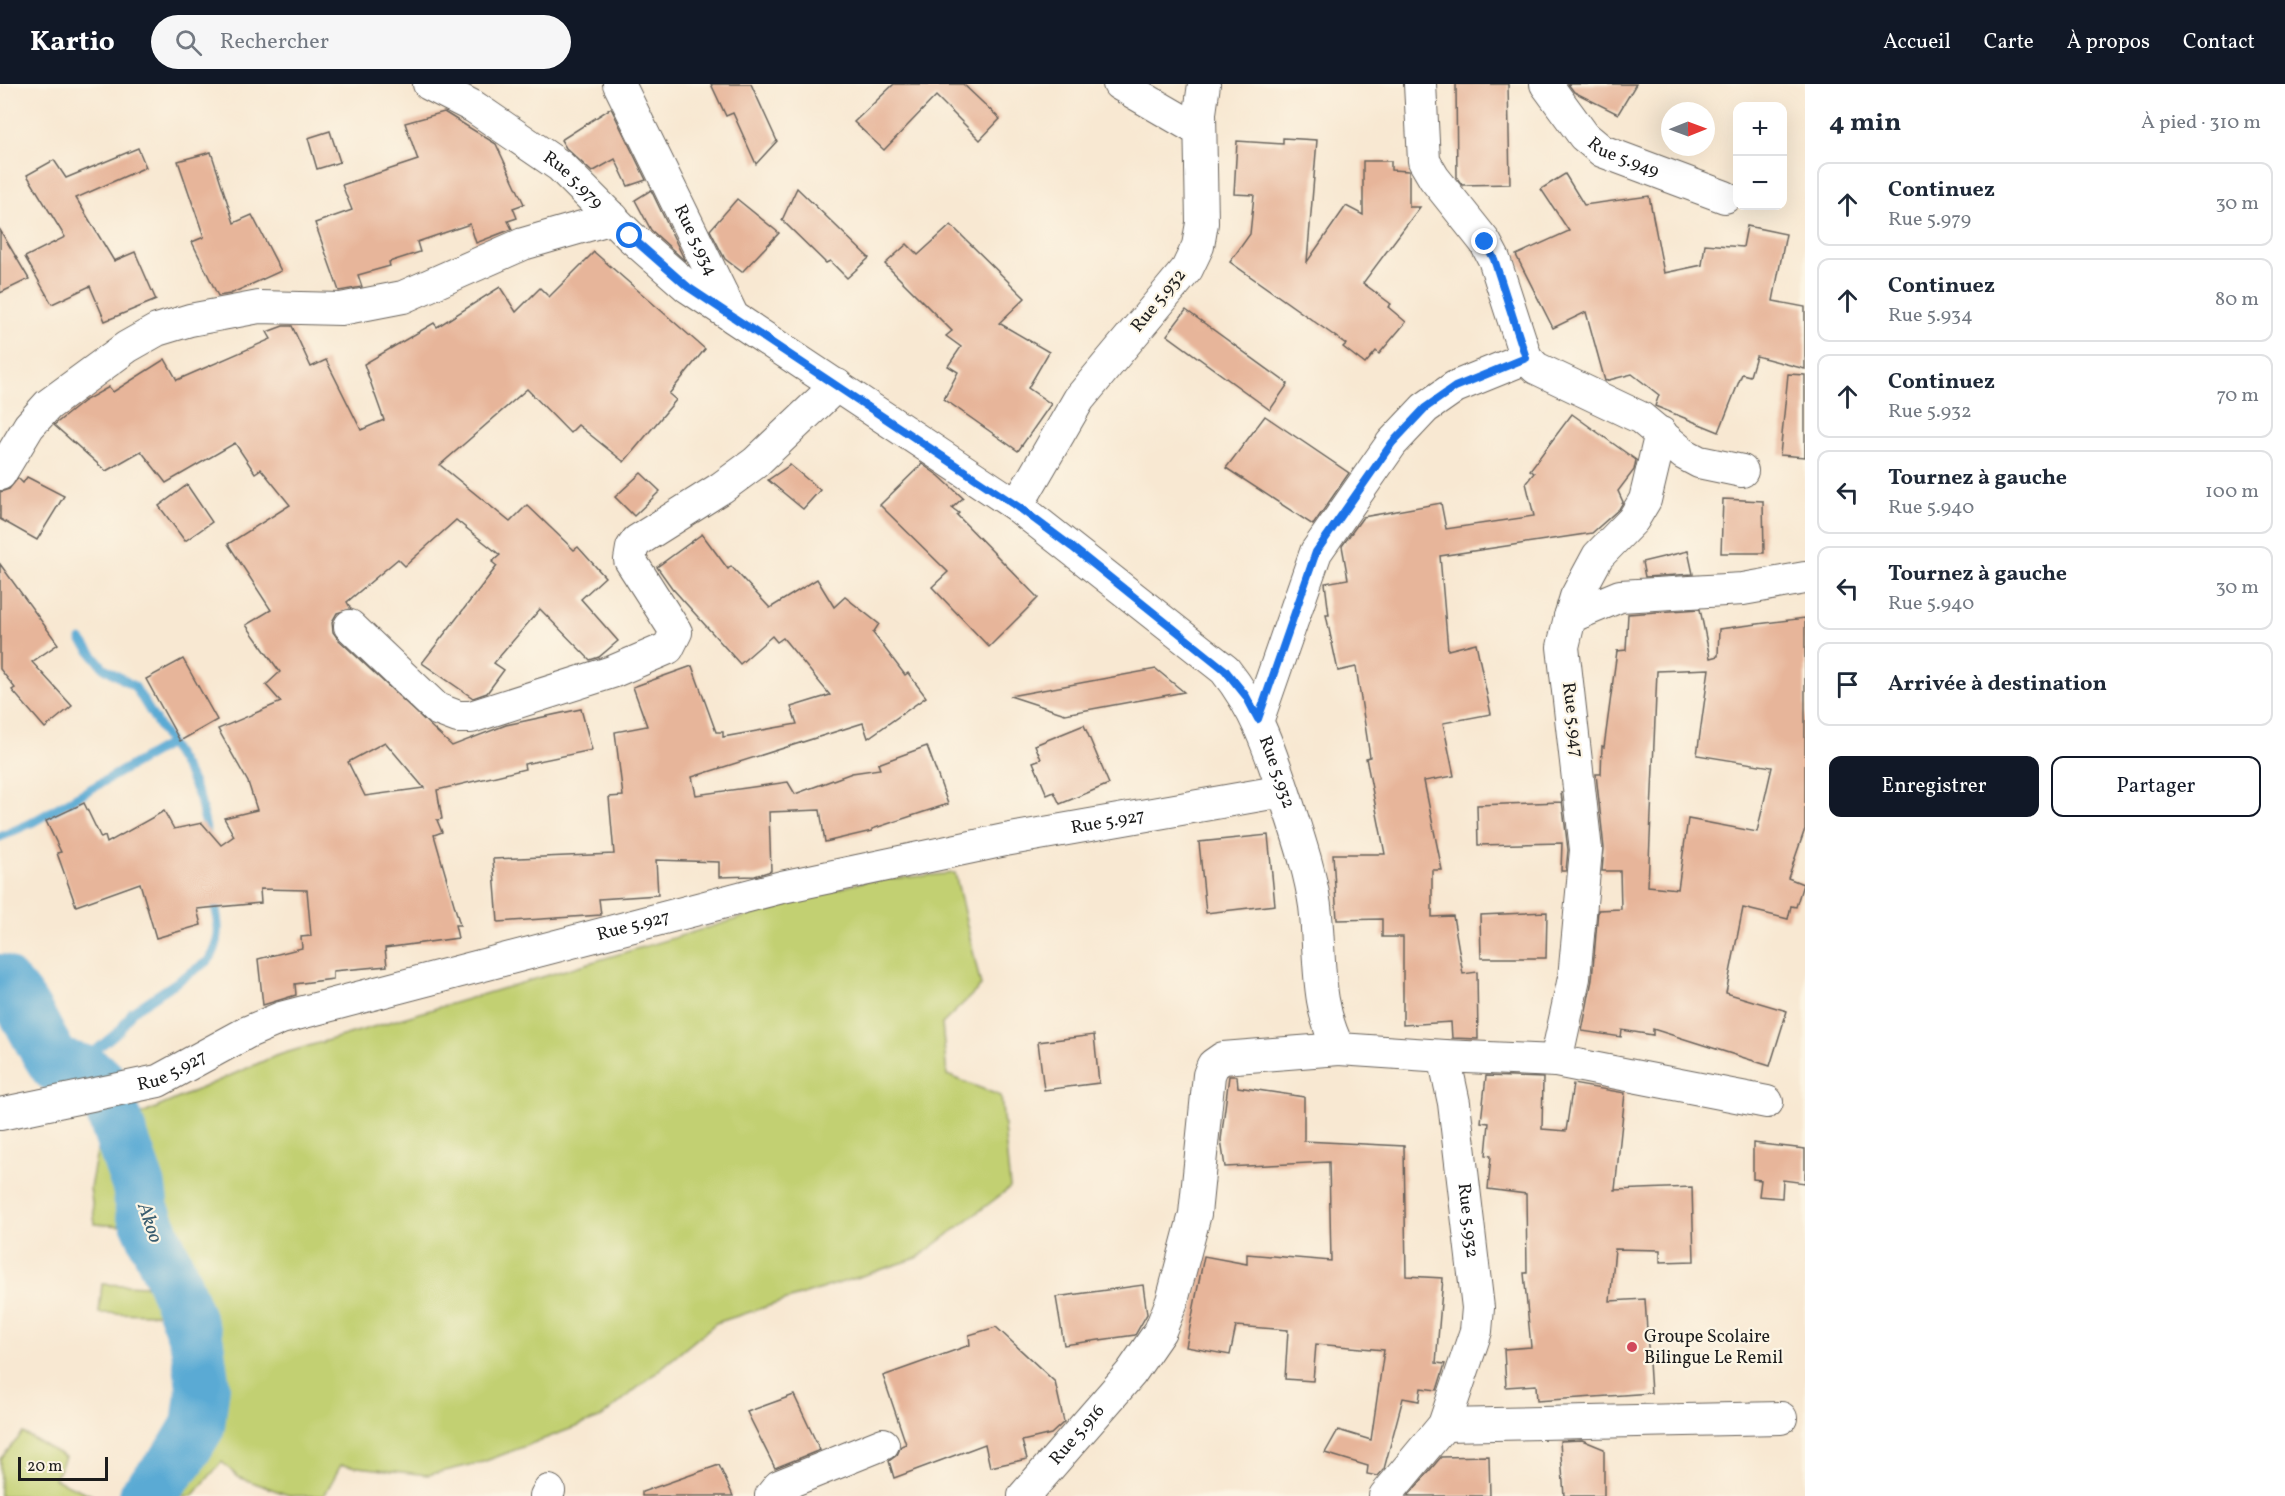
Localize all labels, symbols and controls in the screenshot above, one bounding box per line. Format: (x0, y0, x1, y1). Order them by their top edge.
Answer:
search box (151, 15, 571, 69)
text: Kartio (30, 23, 115, 62)
icon: search (172, 26, 205, 59)
text: Rechercher (220, 27, 329, 58)
text: Accueil (1883, 28, 1951, 57)
text: Carte (1984, 28, 2034, 57)
text: À propos (2067, 28, 2150, 57)
text: Contact (2183, 28, 2255, 57)
north arrow (1661, 102, 1715, 156)
map controls (1733, 102, 1787, 210)
button: + (1733, 102, 1787, 156)
text: 4 min (1829, 105, 1901, 141)
text: À pied · 310 m (2141, 109, 2261, 137)
street label: Rue 5.949 (1582, 131, 1663, 184)
street label: Rue 5.979 (538, 145, 609, 215)
button: − (1733, 156, 1787, 210)
text: Continuez (1888, 175, 1995, 206)
icon: ahead (1831, 188, 1864, 221)
text: 30 m (2215, 190, 2259, 218)
street label: Rue 5.934 (667, 200, 724, 280)
text: Rue 5.979 (1888, 206, 1971, 234)
route start (616, 222, 642, 248)
route end (1471, 228, 1497, 254)
street label: Rue 5.932 (1126, 264, 1192, 338)
text: Continuez (1888, 271, 1995, 302)
icon: ahead (1831, 284, 1864, 317)
text: 80 m (2215, 286, 2259, 314)
text: Rue 5.934 (1888, 302, 1973, 330)
text: Continuez (1888, 367, 1995, 398)
icon: ahead (1831, 380, 1864, 413)
text: 70 m (2216, 382, 2259, 410)
text: Rue 5.932 (1888, 398, 1972, 426)
text: Tournez à gauche (1888, 463, 2067, 494)
icon: left (1831, 476, 1864, 509)
text: 100 m (2205, 478, 2259, 506)
text: Rue 5.940 (1888, 494, 1974, 522)
text: Tournez à gauche (1888, 559, 2067, 590)
icon: left (1831, 572, 1864, 605)
text: 30 m (2215, 574, 2259, 602)
text: Rue 5.940 (1888, 590, 1974, 618)
icon: arrive (1831, 668, 1864, 701)
text: Arrivée à destination (1888, 669, 2107, 700)
street label: Rue 5.947 (1555, 681, 1589, 759)
street label: Rue 5.932 (1252, 732, 1301, 812)
button: Enregistrer (1829, 756, 2039, 817)
button: Partager (2051, 756, 2261, 817)
street label: Rue 5.927 (1069, 803, 1147, 841)
street label: Rue 5.927 (594, 904, 673, 947)
street label: Rue 5.927 (135, 1044, 211, 1097)
street label: Rue 5.932 (1451, 1182, 1485, 1259)
water label: Akoo (129, 1198, 169, 1247)
place label: Groupe Scolaire Bilingue Le Remil (1644, 1325, 1783, 1371)
marker: Groupe Scolaire Bilingue Le Remil (1625, 1340, 1639, 1354)
street label: Rue 5.916 (1044, 1399, 1111, 1471)
scale bar (18, 1454, 108, 1482)
text: 20 m (27, 1456, 62, 1478)

